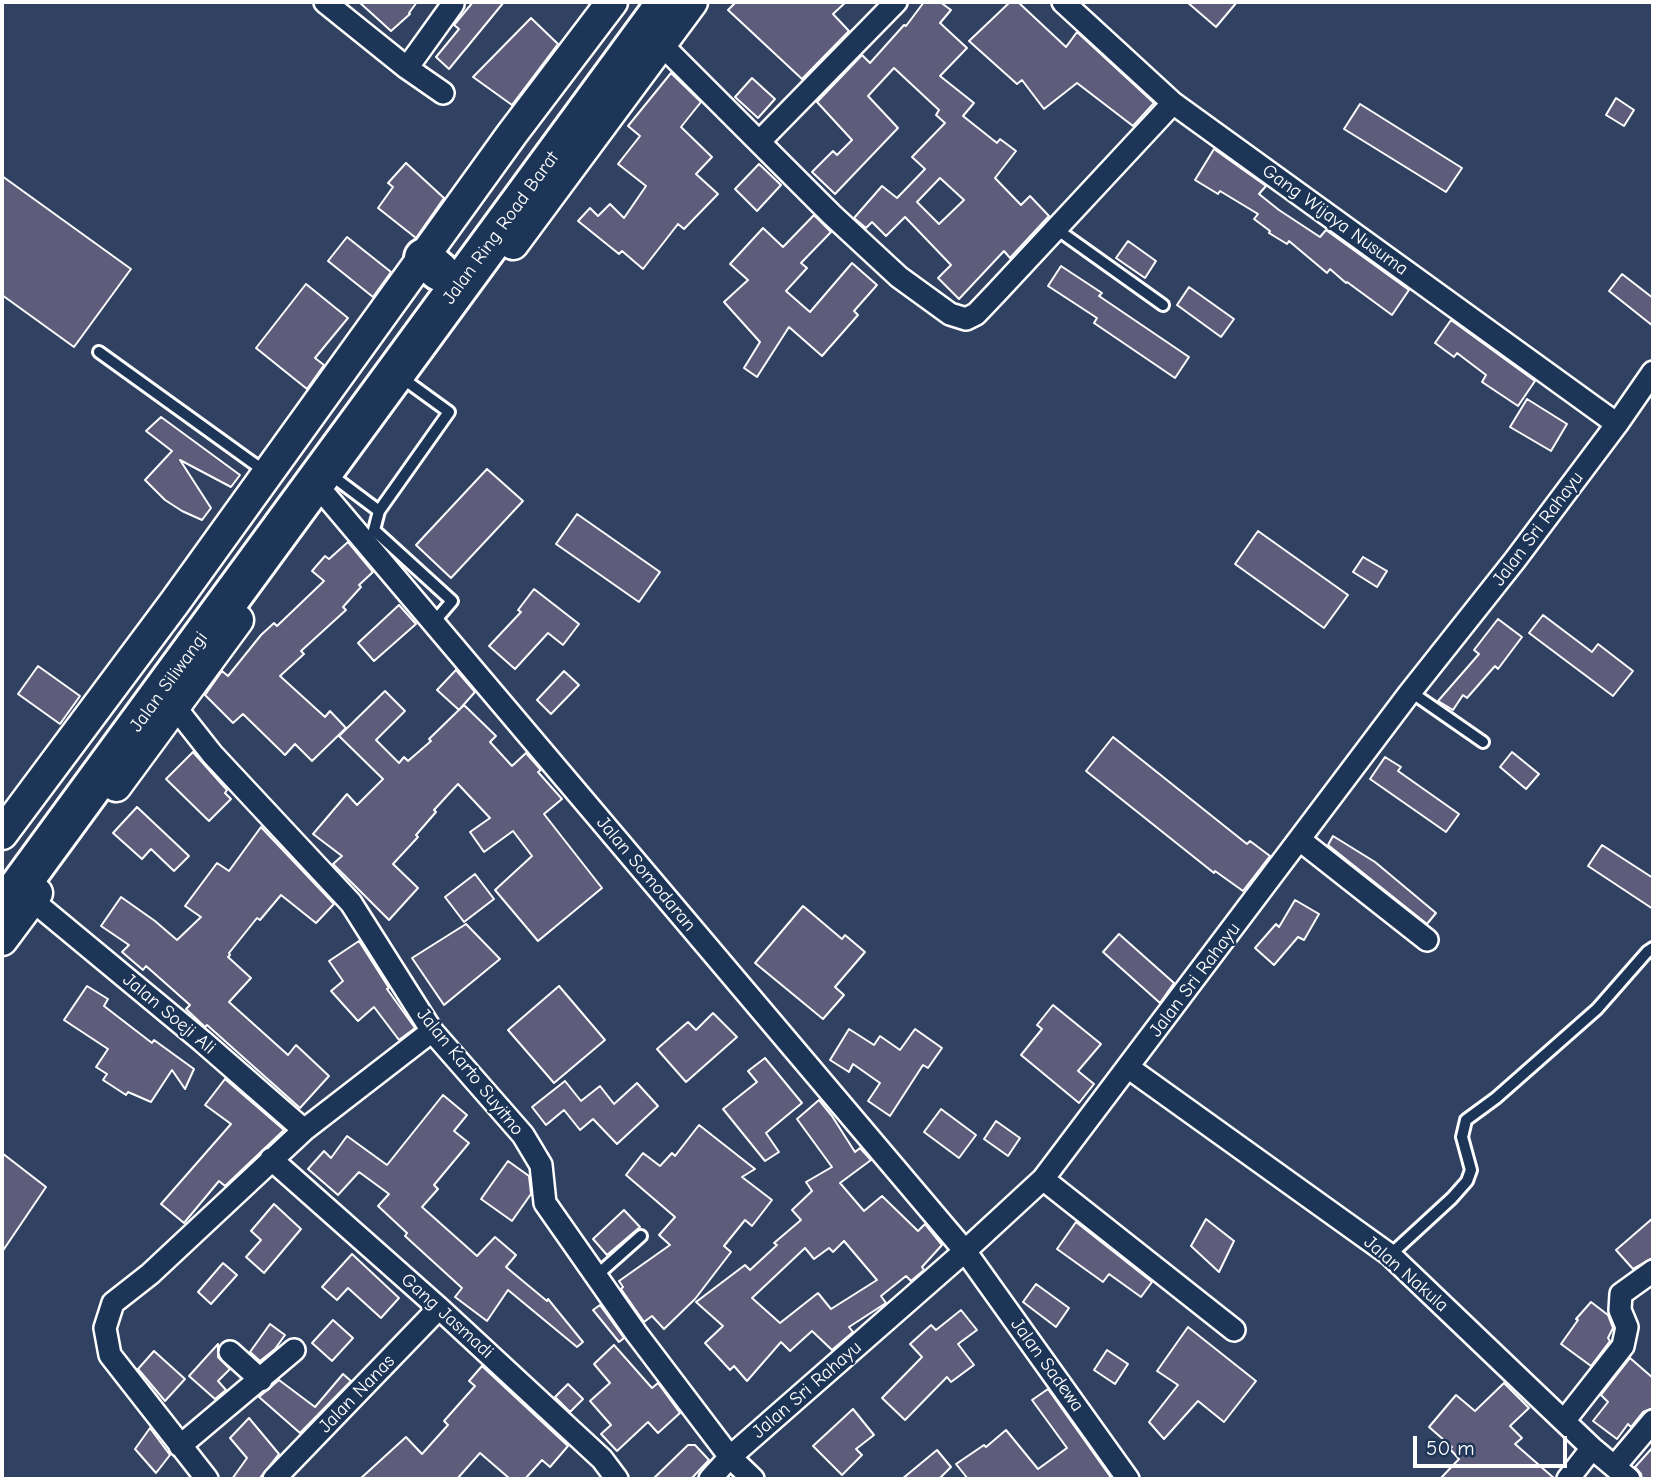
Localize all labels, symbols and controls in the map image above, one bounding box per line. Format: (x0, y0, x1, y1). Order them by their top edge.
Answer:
street label: Jalan Ring Road Barat (438, 147, 564, 309)
street label: Gang Wijaya Nusuma (1257, 159, 1413, 281)
street label: Jalan Sri Rahayu (1488, 467, 1588, 591)
street label: Jalan Siliwangi (125, 627, 213, 737)
street label: Jalan Somodaran (591, 812, 701, 936)
street label: Jalan Sri Rahayu (1145, 918, 1245, 1042)
street label: Jalan Soeji Ali (118, 969, 220, 1059)
street label: Jalan Karto Suyitno (412, 1004, 528, 1140)
street label: Jalan Nakula (1359, 1231, 1453, 1317)
street label: Gang Jasmadi (396, 1269, 498, 1363)
street label: Jalan Sadewa (1005, 1314, 1089, 1416)
street label: Jalan Sri Rahayu (748, 1336, 866, 1444)
street label: Jalan Nanas (314, 1350, 400, 1438)
scale bar (1417, 1422, 1571, 1466)
text: 50 m (1426, 1436, 1475, 1460)

